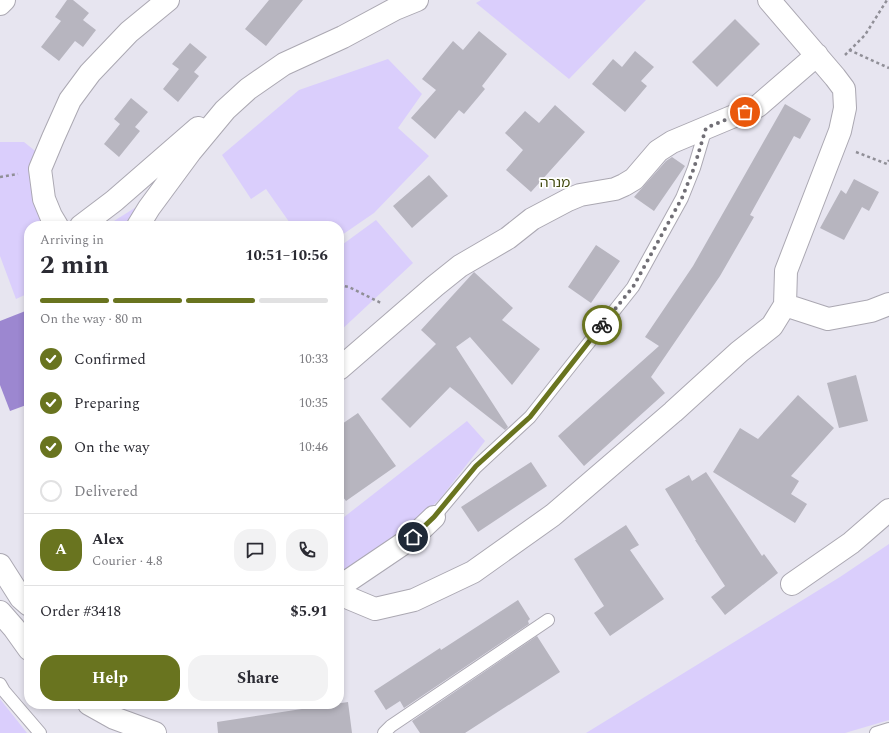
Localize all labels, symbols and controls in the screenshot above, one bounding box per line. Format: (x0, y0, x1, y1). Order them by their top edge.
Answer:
pin (728, 95, 762, 129)
icon: bag (734, 101, 756, 123)
district label: מנרה (540, 172, 570, 193)
text: Arriving in (40, 230, 104, 250)
text: 10:51–10:56 (245, 244, 328, 267)
text: 2 min (40, 245, 109, 285)
courier (582, 305, 622, 345)
text: On the way · 80 m (40, 309, 143, 329)
icon: bike (591, 314, 613, 336)
icon: check (40, 348, 62, 370)
text: Confirmed (74, 348, 146, 371)
text: 10:33 (299, 349, 328, 369)
icon: check (40, 392, 62, 414)
text: Preparing (74, 392, 140, 415)
text: 10:35 (299, 393, 328, 413)
icon: check (40, 436, 62, 458)
text: On the way (74, 436, 149, 459)
text: 10:46 (299, 437, 328, 457)
text: Delivered (74, 480, 138, 503)
pin (396, 520, 430, 554)
icon: home (402, 526, 424, 548)
text: Alex (92, 528, 124, 551)
button: chat (234, 529, 276, 571)
button: phone (286, 529, 328, 571)
text: A (55, 538, 67, 561)
text: Courier · 4.8 (92, 551, 162, 571)
text: Order #3418 (40, 600, 121, 623)
text: $5.91 (290, 600, 328, 623)
button: Help (40, 655, 180, 701)
button: Share (188, 655, 328, 701)

